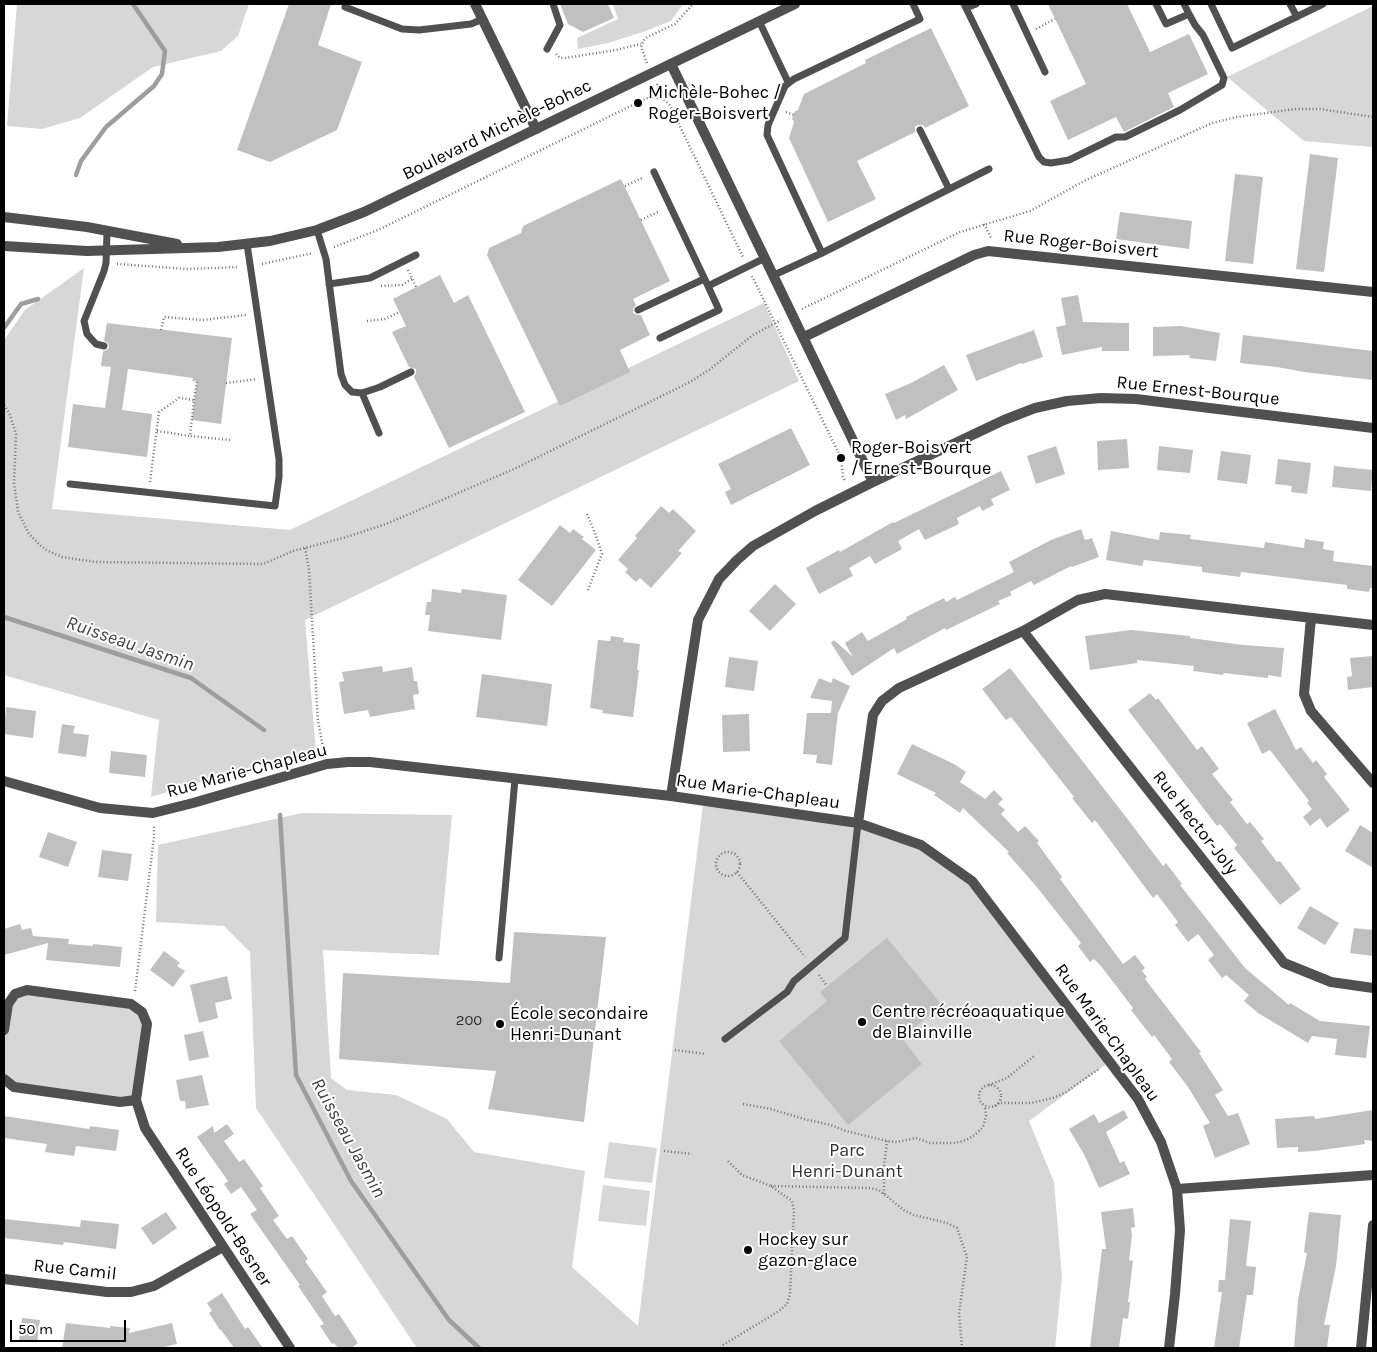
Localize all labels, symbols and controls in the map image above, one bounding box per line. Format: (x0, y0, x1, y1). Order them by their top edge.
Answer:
street label: Boulevard Michèle-Bohec (399, 75, 595, 185)
place label: Michèle-Bohec / Roger-Boisvert (648, 82, 781, 125)
marker: Michèle-Bohec / Roger-Boisvert (632, 97, 644, 109)
street label: Rue Roger-Boisvert (1002, 225, 1160, 263)
street label: Rue Ernest-Bourque (1115, 372, 1281, 410)
place label: Roger-Boisvert / Ernest-Bourque (851, 437, 991, 479)
marker: Roger-Boisvert / Ernest-Bourque (835, 452, 847, 464)
water label: Ruisseau Jasmin (63, 611, 197, 677)
street label: Rue Marie-Chapleau (164, 739, 330, 803)
street label: Rue Hector-Joly (1148, 767, 1242, 879)
street label: Rue Marie-Chapleau (675, 770, 841, 814)
street label: Rue Marie-Chapleau (1050, 960, 1164, 1106)
place label: Centre récréoaquatique de Blainville (872, 1001, 1065, 1044)
place label: École secondaire Henri-Dunant (510, 1003, 648, 1046)
house number: 200 (456, 1012, 482, 1030)
marker: Centre récréoaquatique de Blainville (856, 1016, 868, 1028)
marker: École secondaire Henri-Dunant (494, 1018, 506, 1030)
water label: Ruisseau Jasmin (306, 1074, 390, 1202)
park label: Parc Henri-Dunant (791, 1140, 903, 1182)
street label: Rue Léopold-Besner (170, 1143, 276, 1291)
place label: Hockey sur gazon-glace (758, 1229, 857, 1272)
marker: Hockey sur gazon-glace (742, 1244, 754, 1256)
street label: Rue Camil (32, 1255, 118, 1285)
scale bar (12, 1310, 129, 1342)
text: 50 m (18, 1320, 53, 1338)

